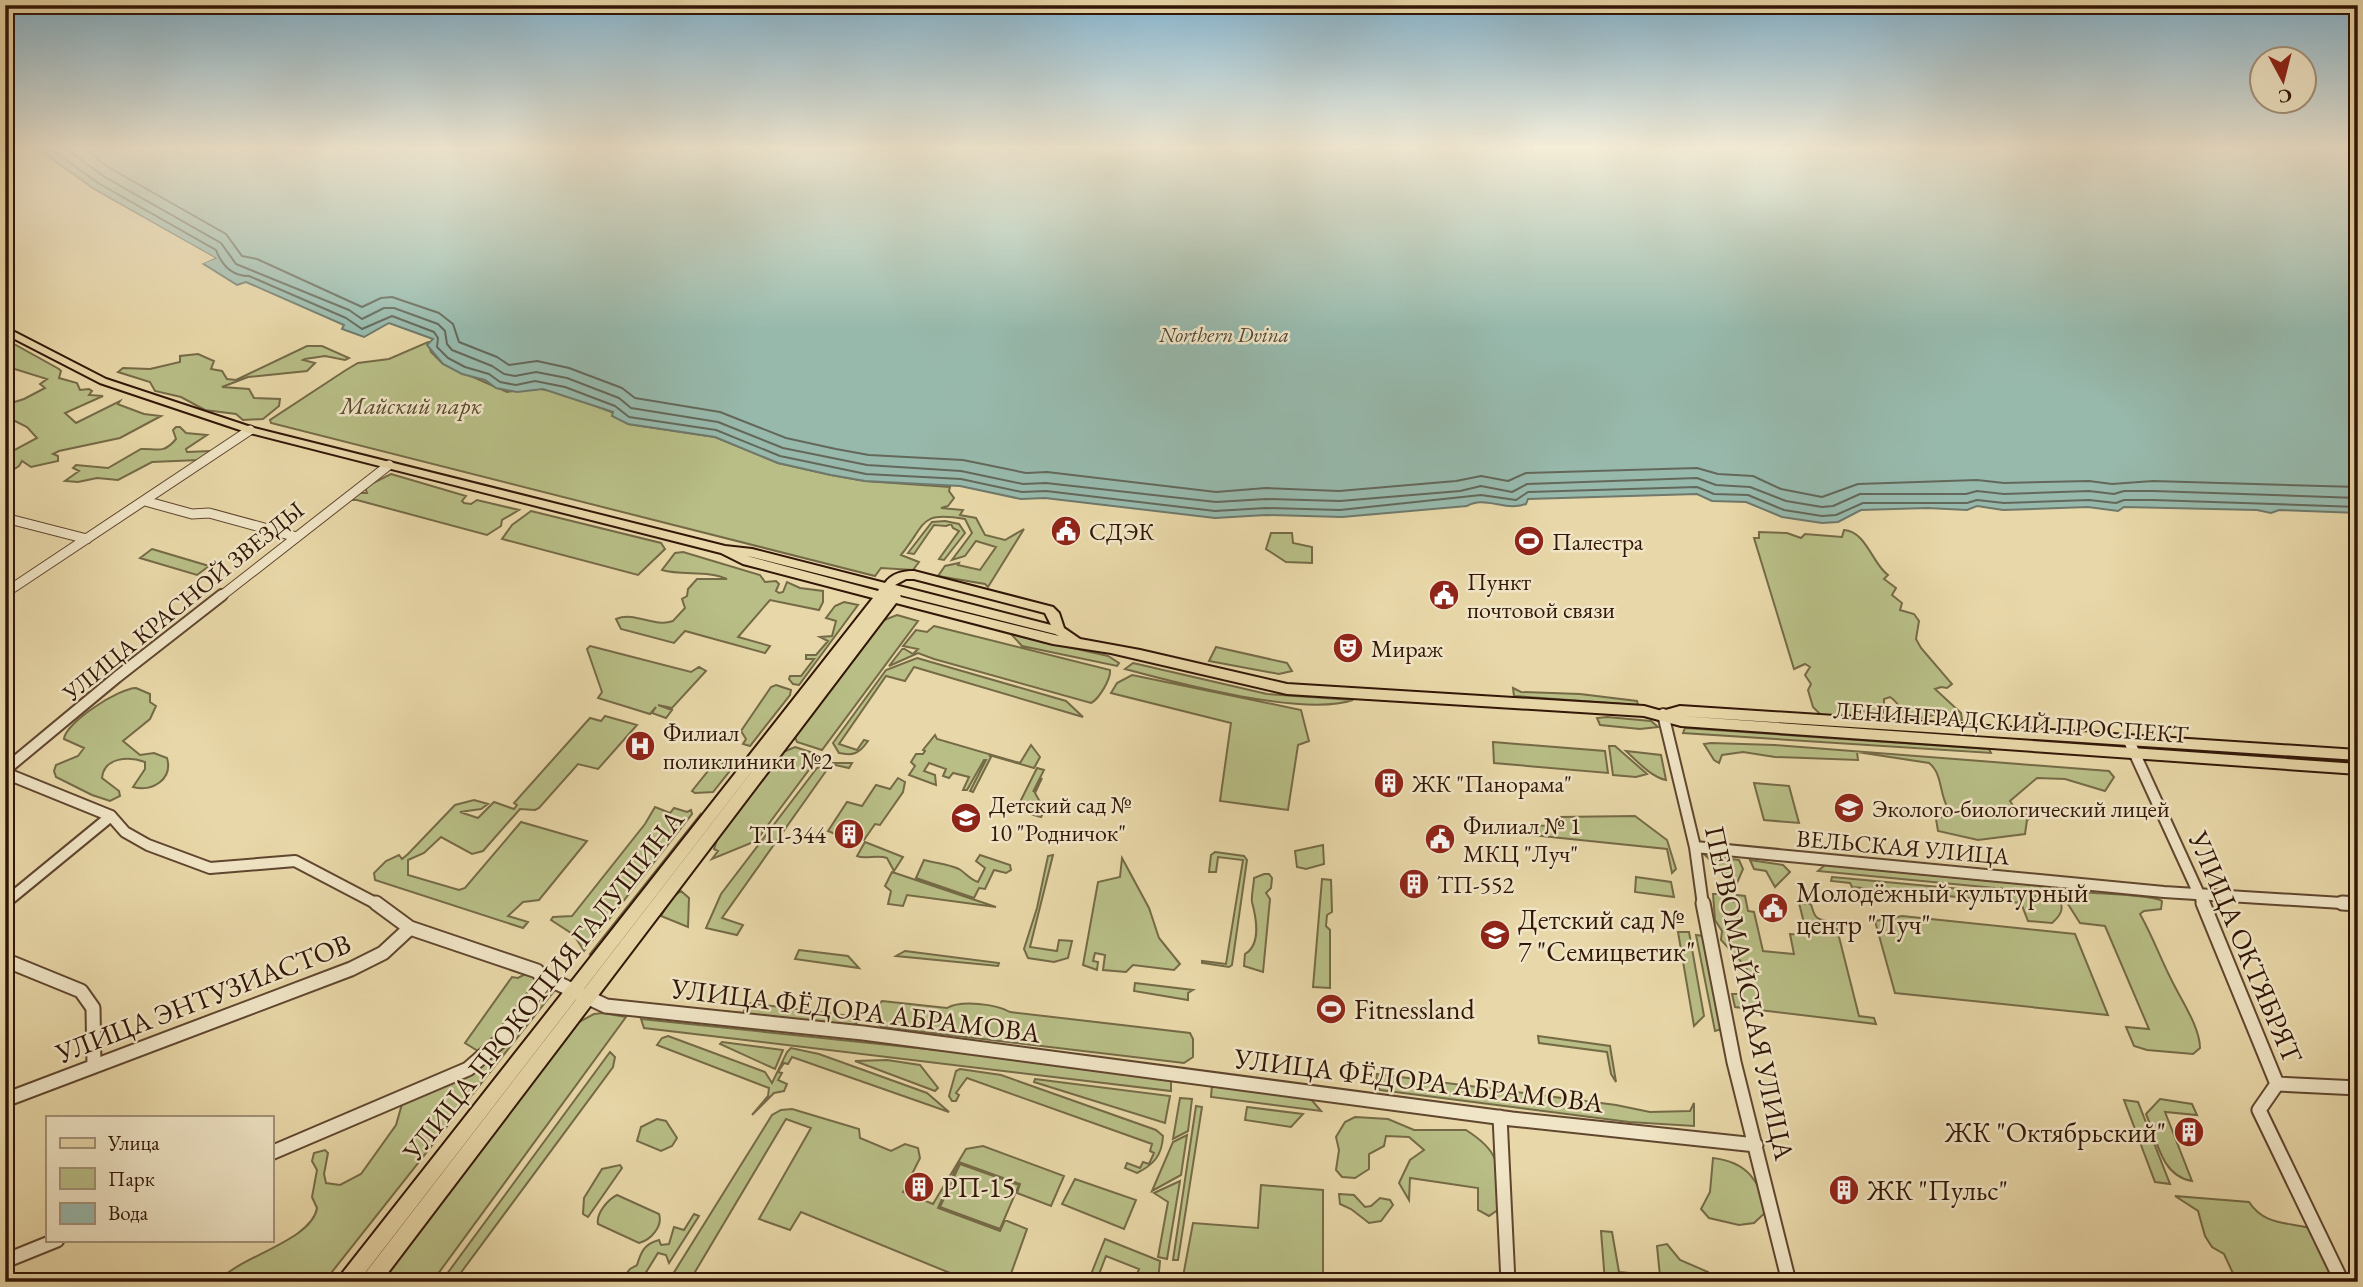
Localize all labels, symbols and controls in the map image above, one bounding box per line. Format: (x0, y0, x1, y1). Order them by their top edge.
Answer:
north arrow (2248, 46, 2318, 116)
text: С (2277, 83, 2293, 110)
water label: Northern Dvina (1158, 321, 1289, 348)
park label: Майский парк (338, 390, 482, 421)
street label: УЛИЦА КРАСНОЙ ЗВЕЗДЫ (55, 494, 310, 709)
public building icon: СДЭК (1049, 514, 1083, 548)
place label: СДЭК (1089, 516, 1155, 547)
sports icon: Палестра (1512, 524, 1546, 558)
place label: Палестра (1552, 526, 1644, 557)
place label: Пункт почтовой связи (1467, 566, 1615, 625)
public building icon: Пункт почтовой связи (1427, 578, 1461, 612)
theatre icon: Мираж (1331, 631, 1365, 665)
place label: Мираж (1371, 633, 1443, 664)
street label: ЛЕНИНГРАДСКИЙ ПРОСПЕКТ (1832, 694, 2190, 750)
place label: Филиал поликлиники №2 (663, 717, 833, 776)
hospital icon: Филиал поликлиники №2 (623, 729, 657, 763)
building icon: ЖК "Панорама" (1372, 766, 1406, 800)
place label: ЖК "Панорама" (1411, 768, 1572, 799)
place label: Детский сад № 10 "Родничок" (989, 789, 1132, 848)
school or university icon: Эколого-биологический лицей (1832, 791, 1866, 825)
place label: Эколого-биологический лицей (1872, 793, 2170, 824)
street label: УЛИЦА ПРОКОПИЯ ГАЛУШИНА (394, 801, 692, 1169)
school or university icon: Детский сад № 10 "Родничок" (949, 801, 983, 835)
place label: Филиал № 1 МКЦ "Луч" (1463, 810, 1581, 869)
building icon: ТП-344 (832, 817, 866, 851)
place label: ТП-344 (749, 819, 826, 850)
public building icon: Филиал № 1 МКЦ "Луч" (1423, 822, 1457, 856)
street label: ВЕЛЬСКАЯ УЛИЦА (1795, 822, 2011, 872)
street label: ПЕРВОМАЙСКАЯ УЛИЦА (1697, 823, 1803, 1164)
street label: УЛИЦА ОКТЯБРЯТ (2180, 825, 2311, 1069)
building icon: ТП-552 (1397, 867, 1431, 901)
place label: ТП-552 (1437, 869, 1515, 900)
place label: Молодёжный культурный центр "Луч" (1796, 874, 2089, 942)
public building icon: Молодёжный культурный центр "Луч" (1756, 891, 1790, 925)
place label: Детский сад № 7 "Семицветик" (1518, 901, 1695, 969)
school or university icon: Детский сад № 7 "Семицветик" (1478, 918, 1512, 952)
street label: УЛИЦА ЭНТУЗИАСТОВ (49, 925, 356, 1071)
street label: УЛИЦА ФЁДОРА АБРАМОВА (668, 969, 1043, 1051)
place label: Fitnessland (1354, 991, 1475, 1027)
sports icon: Fitnessland (1314, 992, 1348, 1026)
street label: УЛИЦА ФЁДОРА АБРАМОВА (1231, 1039, 1606, 1121)
place label: ЖК "Октябрьский" (1944, 1114, 2166, 1150)
building icon: ЖК "Октябрьский" (2172, 1115, 2206, 1149)
legend (46, 1116, 273, 1242)
text: Улица (107, 1129, 160, 1156)
text: Парк (108, 1165, 155, 1192)
place label: РП-15 (942, 1169, 1015, 1205)
building icon: РП-15 (902, 1170, 936, 1204)
place label: ЖК "Пульс" (1866, 1172, 2008, 1208)
building icon: ЖК "Пульс" (1827, 1173, 1861, 1207)
text: Вода (108, 1199, 149, 1226)

